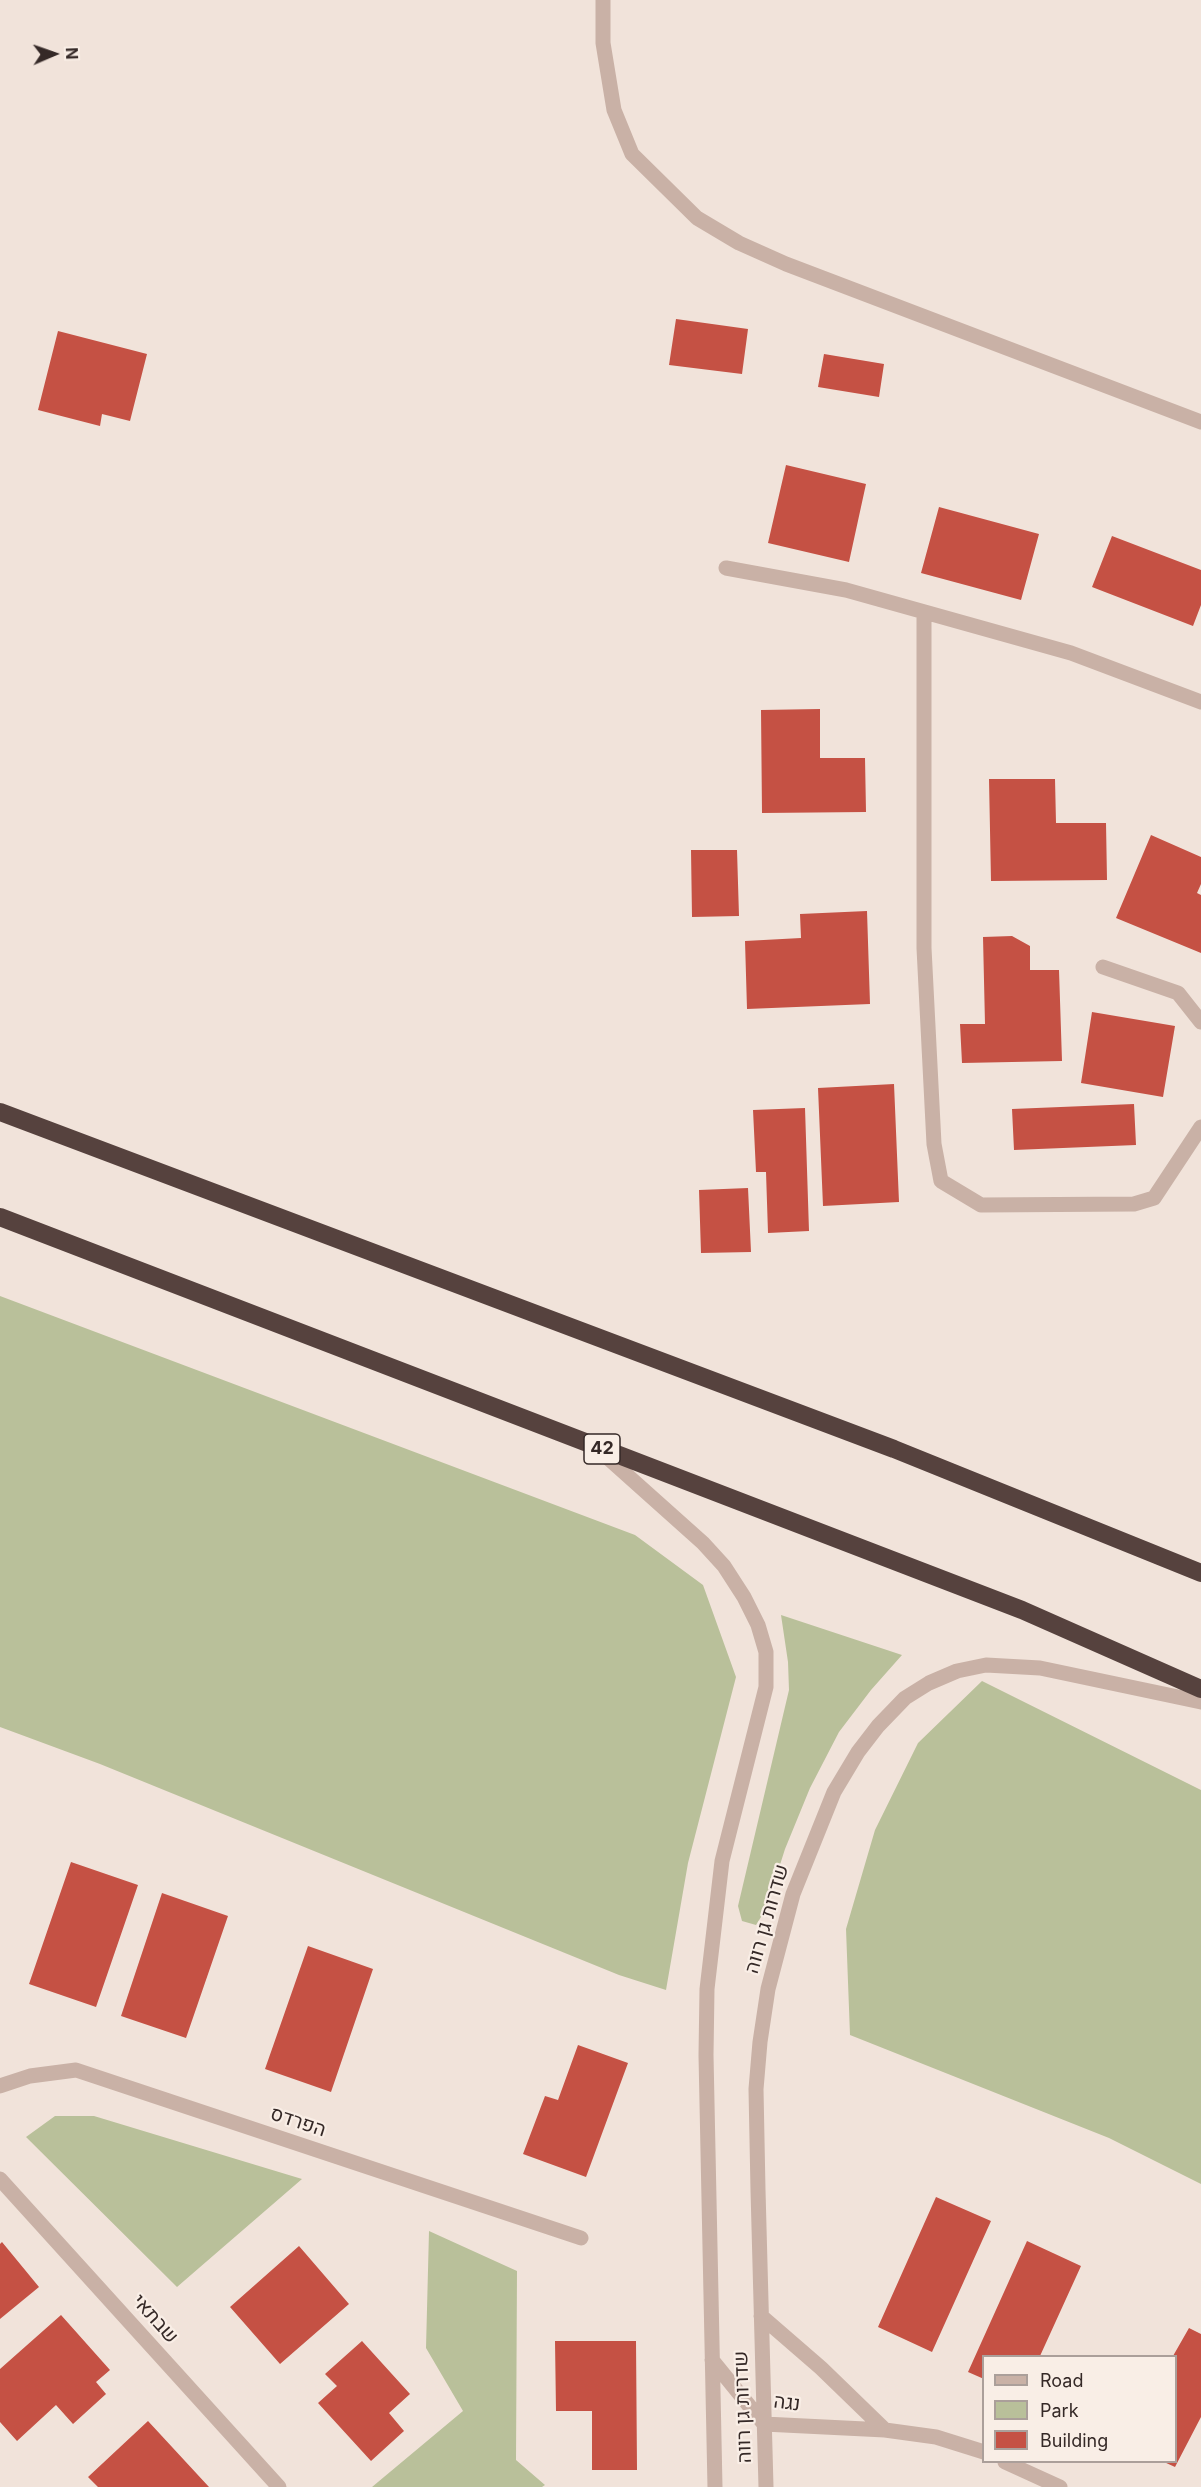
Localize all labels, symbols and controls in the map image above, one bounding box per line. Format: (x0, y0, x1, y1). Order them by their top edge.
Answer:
north arrow (24, 24, 84, 84)
text: N (62, 47, 82, 60)
road number: 42 (584, 1434, 620, 1464)
street label: שדרות גן רווה (740, 1862, 794, 1976)
street label: הפרדס (267, 2102, 329, 2142)
street label: שבתאי (127, 2290, 183, 2348)
street label: שדרות גן רווה (729, 2350, 757, 2464)
legend (982, 2355, 1177, 2463)
text: Road (1040, 2370, 1083, 2391)
street label: נגה (772, 2389, 802, 2417)
text: Park (1040, 2400, 1079, 2421)
text: Building (1040, 2430, 1108, 2451)

